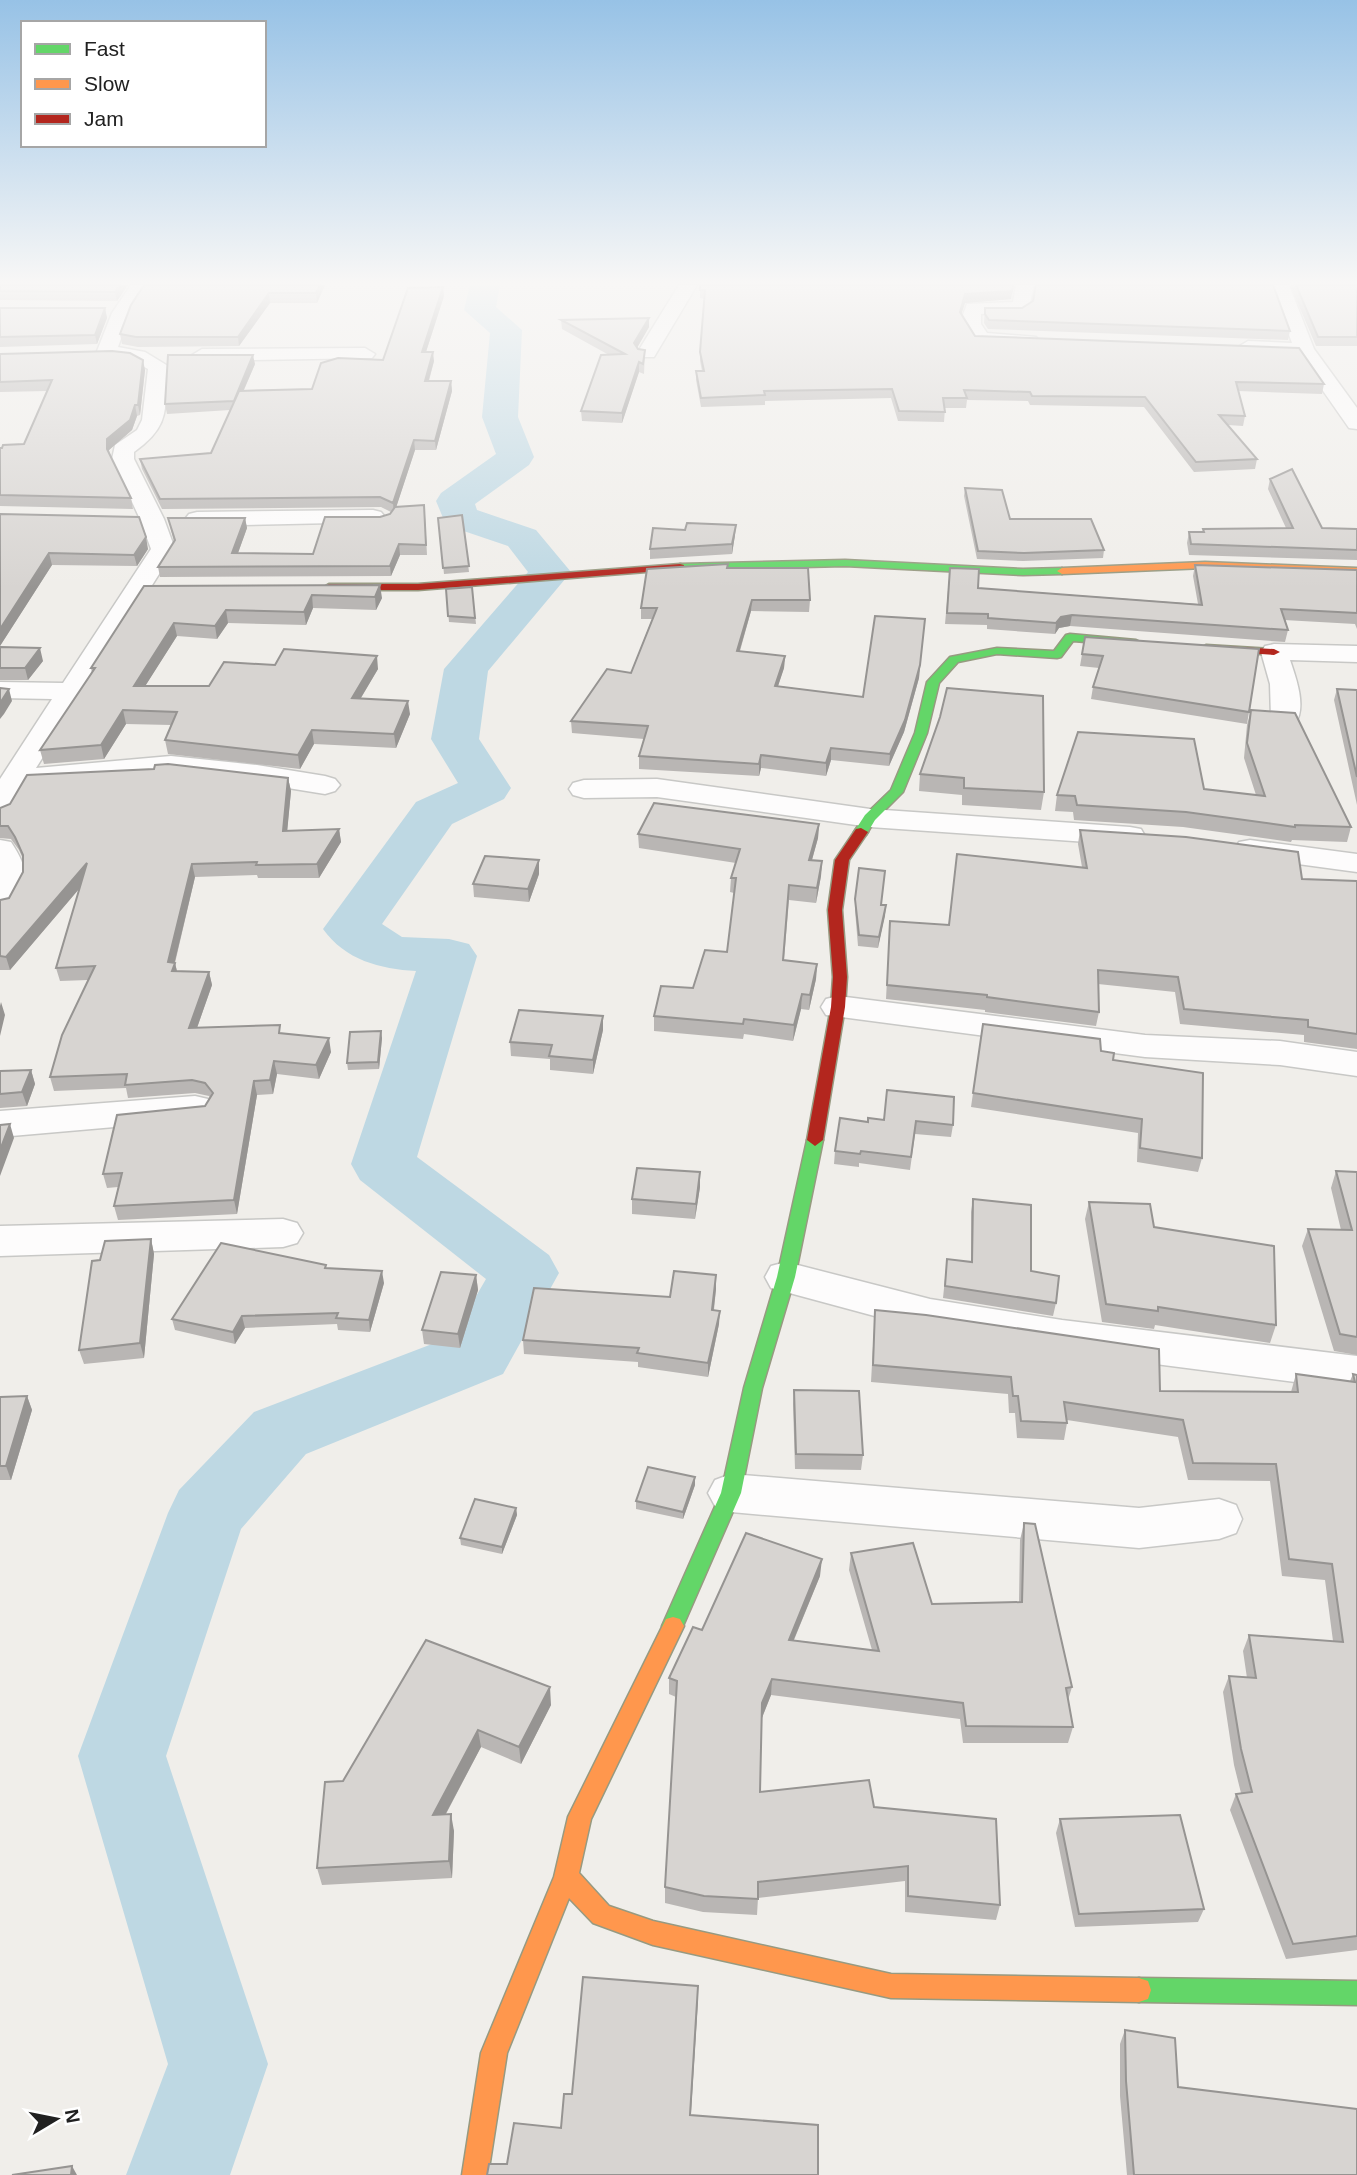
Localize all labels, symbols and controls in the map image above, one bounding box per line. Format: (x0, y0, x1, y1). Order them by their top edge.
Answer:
legend (21, 21, 266, 147)
text: Fast (84, 37, 125, 60)
text: Slow (84, 72, 130, 95)
text: Jam (84, 107, 124, 130)
north arrow (21, 2084, 91, 2154)
text: N (61, 2108, 84, 2125)

